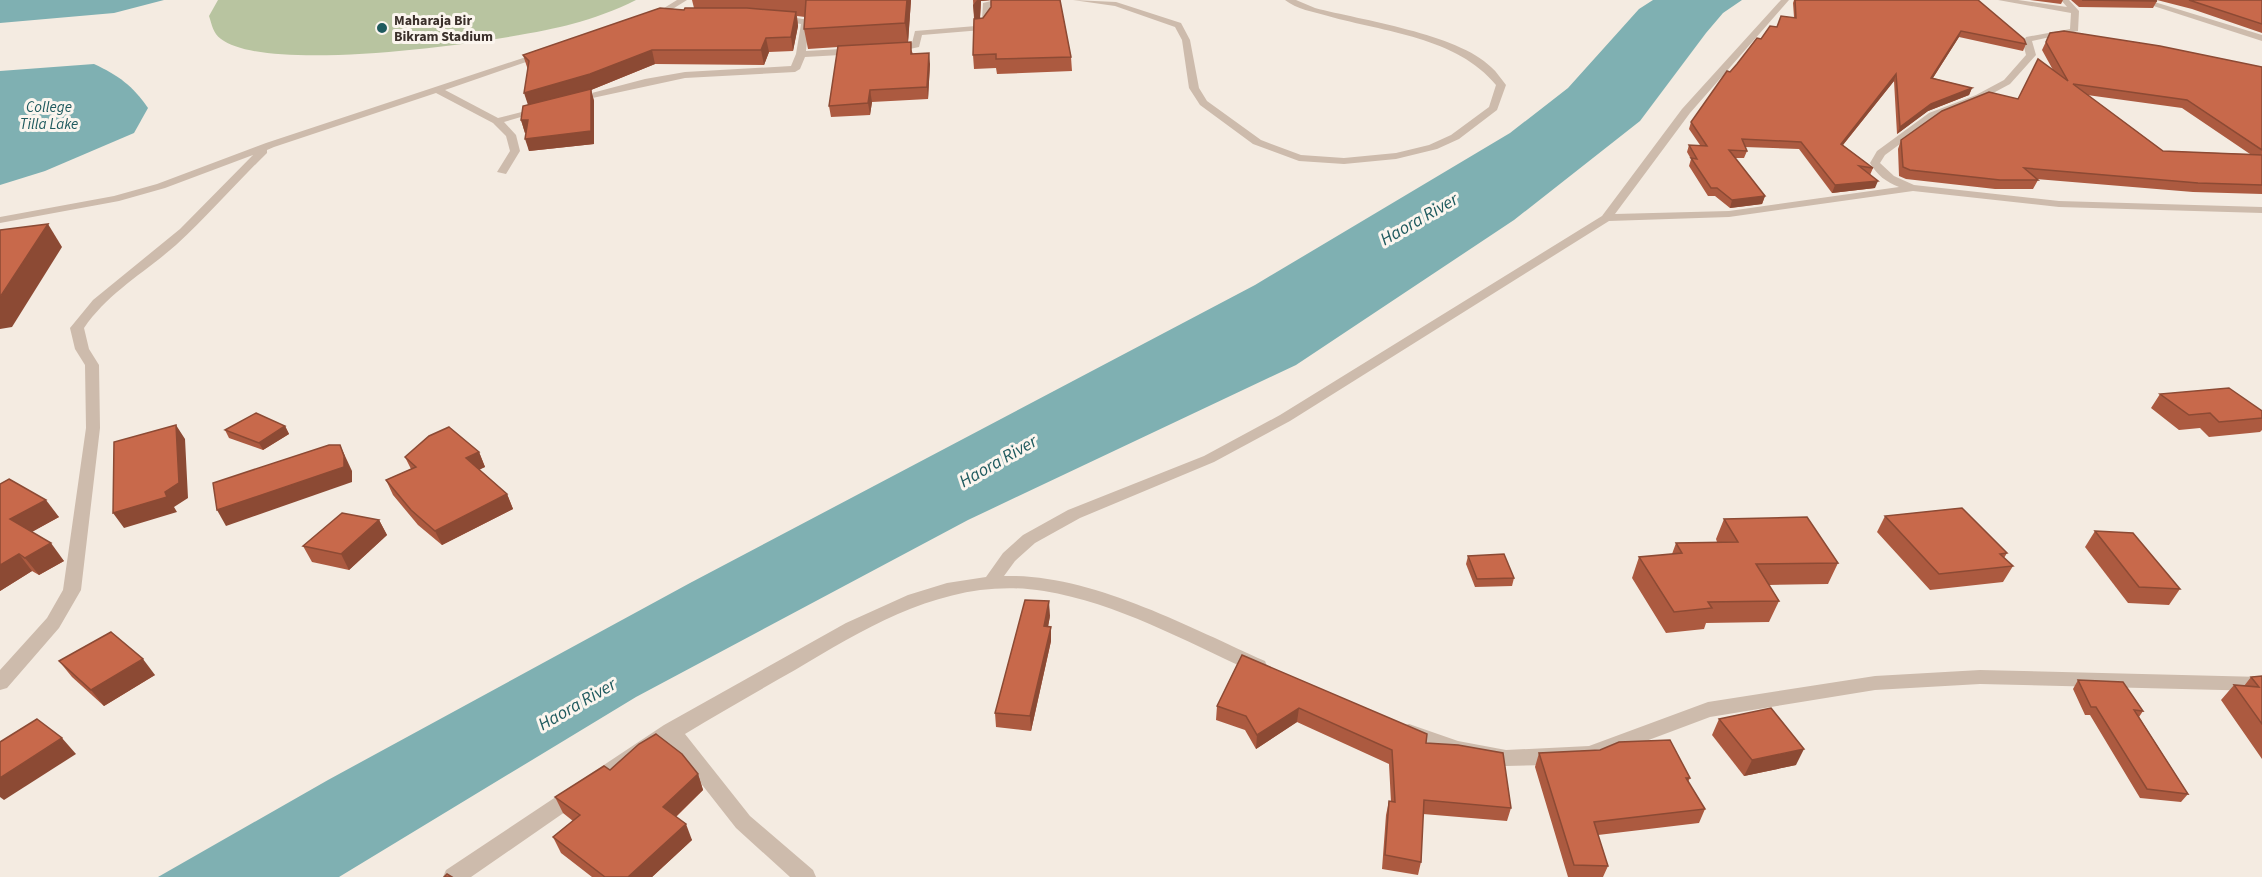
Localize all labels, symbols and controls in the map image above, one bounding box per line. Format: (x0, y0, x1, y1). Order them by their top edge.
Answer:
place label: Maharaja Bir Bikram Stadium (394, 11, 493, 47)
marker: Maharaja Bir Bikram Stadium (375, 21, 389, 35)
water label: College Tilla Lake (20, 97, 78, 135)
water label: Haora River (1376, 187, 1464, 252)
water label: Haora River (955, 429, 1043, 494)
water label: Haora River (534, 672, 622, 737)

